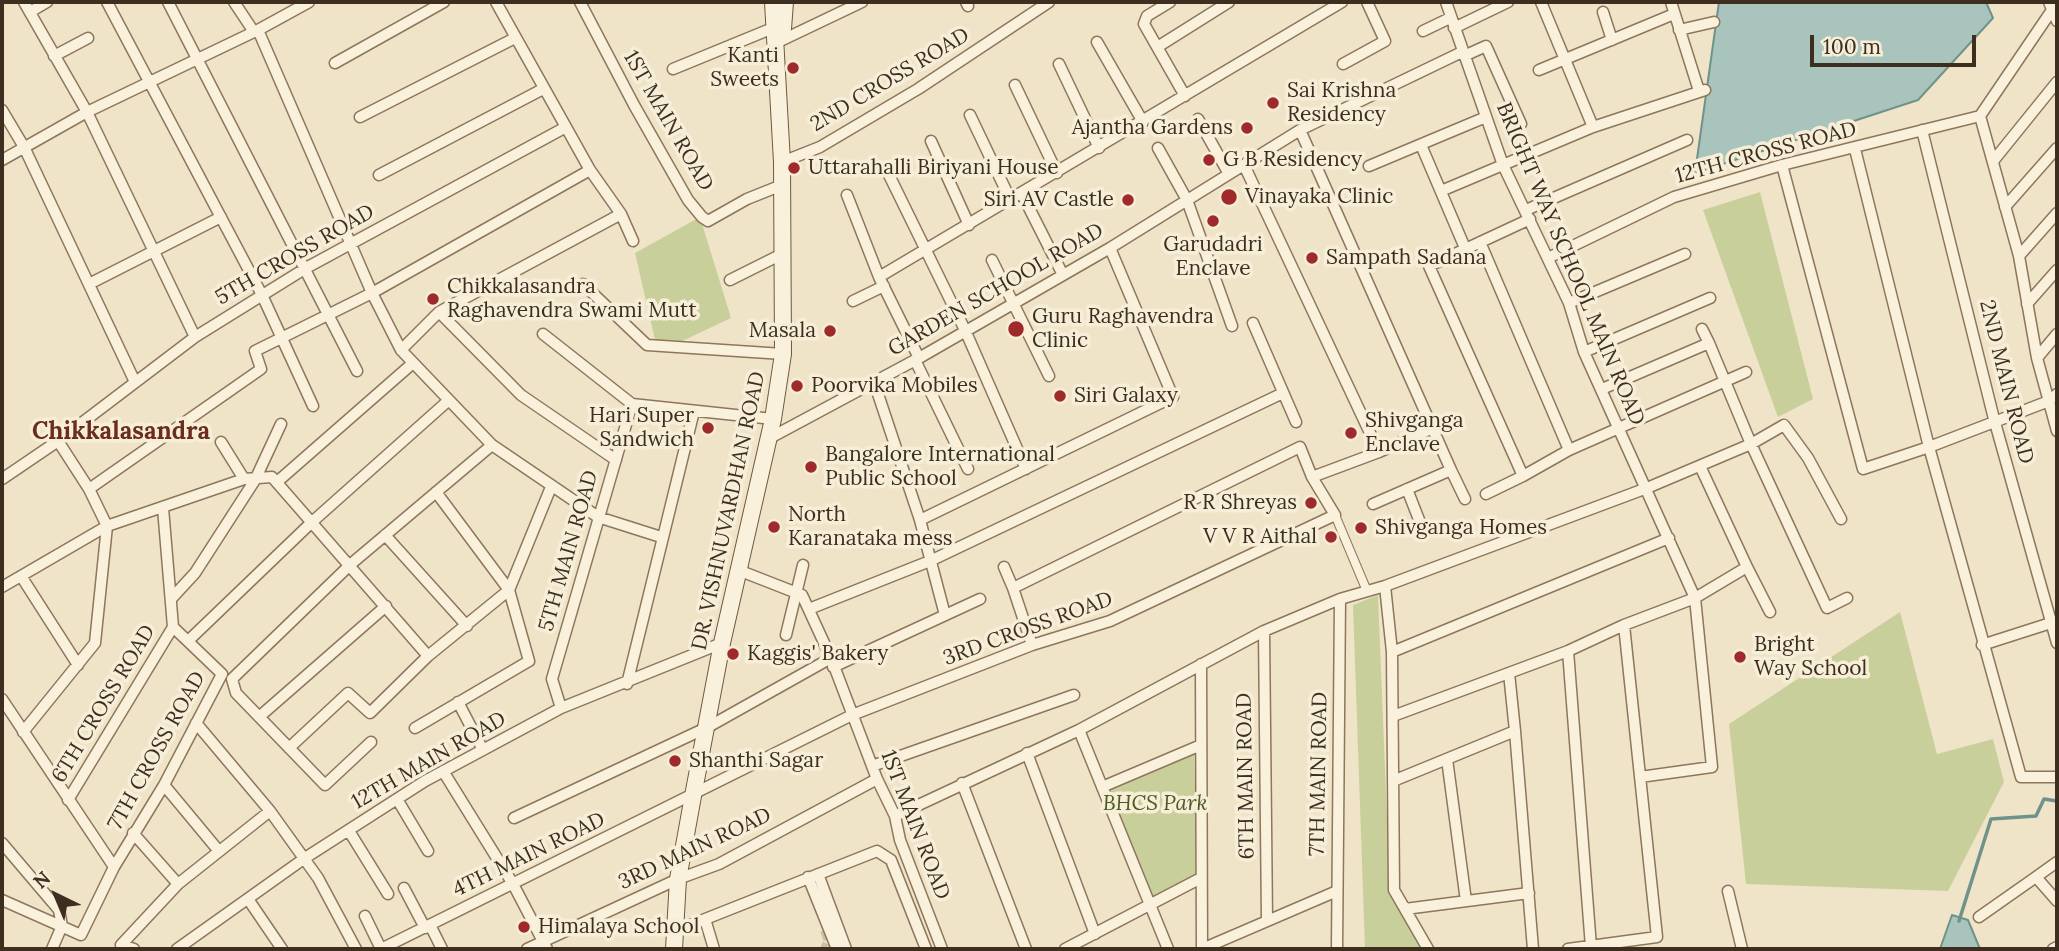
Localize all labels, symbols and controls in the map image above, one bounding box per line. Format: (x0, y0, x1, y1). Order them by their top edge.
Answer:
scale bar (1814, 21, 1980, 65)
street label: 2ND CROSS ROAD (806, 23, 974, 137)
text: 100 m (1823, 33, 1881, 60)
place label: Kanti Sweets (710, 43, 779, 93)
street label: 1ST MAIN ROAD (618, 46, 718, 196)
marker: Kanti Sweets (785, 60, 801, 76)
place label: Sai Krishna Residency (1287, 78, 1396, 128)
marker: Sai Krishna Residency (1265, 95, 1281, 111)
street label: BRIGHT WAY SCHOOL MAIN ROAD (1490, 99, 1650, 429)
place label: Ajantha Gardens (1072, 115, 1233, 141)
street label: 12TH CROSS ROAD (1673, 117, 1859, 189)
marker: Ajantha Gardens (1239, 120, 1255, 136)
place label: G B Residency (1223, 147, 1362, 173)
marker: G B Residency (1201, 152, 1217, 168)
place label: Uttarahalli Biriyani House (808, 155, 1059, 181)
marker: Uttarahalli Biriyani House (786, 160, 802, 176)
place label: Vinayaka Clinic (1245, 184, 1393, 210)
place label: Siri AV Castle (984, 187, 1114, 213)
marker: Vinayaka Clinic (1219, 187, 1239, 207)
marker: Siri AV Castle (1120, 192, 1136, 208)
street label: 5TH CROSS ROAD (211, 199, 379, 311)
marker: Garudadri Enclave (1205, 213, 1221, 229)
street label: GARDEN SCHOOL ROAD (884, 218, 1108, 362)
place label: Garudadri Enclave (1163, 232, 1263, 282)
place label: Sampath Sadana (1326, 245, 1487, 271)
marker: Sampath Sadana (1304, 250, 1320, 266)
place label: Chikkalasandra Raghavendra Swami Mutt (447, 274, 697, 324)
marker: Chikkalasandra Raghavendra Swami Mutt (425, 291, 441, 307)
street label: 2ND MAIN ROAD (1973, 298, 2039, 466)
place label: Guru Raghavendra Clinic (1032, 304, 1214, 354)
place label: Masala (749, 318, 816, 344)
marker: Guru Raghavendra Clinic (1006, 319, 1026, 339)
marker: Masala (822, 323, 838, 339)
street label: DR. VISHNUVARDHAN ROAD (687, 369, 771, 653)
place label: Poorvika Mobiles (811, 373, 978, 399)
marker: Poorvika Mobiles (789, 378, 805, 394)
place label: Siri Galaxy (1074, 383, 1178, 409)
marker: Siri Galaxy (1052, 388, 1068, 404)
place label: Hari Super Sandwich (589, 403, 694, 453)
place label: Shivganga Enclave (1365, 408, 1463, 458)
district label: Chikkalasandra (32, 418, 210, 446)
marker: Hari Super Sandwich (700, 420, 716, 436)
marker: Shivganga Enclave (1343, 425, 1359, 441)
place label: Bangalore International Public School (825, 442, 1055, 492)
marker: Bangalore International Public School (803, 459, 819, 475)
street label: 5TH MAIN ROAD (534, 468, 604, 634)
place label: R R Shreyas (1183, 490, 1297, 516)
marker: R R Shreyas (1303, 495, 1319, 511)
place label: North Karanataka mess (788, 502, 953, 552)
place label: Shivganga Homes (1375, 515, 1547, 541)
marker: North Karanataka mess (766, 519, 782, 535)
marker: Shivganga Homes (1353, 520, 1369, 536)
place label: V V R Aithal (1203, 524, 1317, 550)
marker: V V R Aithal (1323, 529, 1339, 545)
street label: 3RD CROSS ROAD (940, 587, 1116, 671)
street label: 6TH CROSS ROAD (47, 620, 161, 788)
place label: Bright Way School (1754, 632, 1867, 682)
place label: Kaggis' Bakery (747, 641, 888, 667)
marker: Kaggis' Bakery (725, 646, 741, 662)
marker: Bright Way School (1732, 649, 1748, 665)
street label: 7TH CROSS ROAD (103, 667, 211, 835)
street label: 6TH MAIN ROAD (1232, 692, 1260, 860)
street label: 7TH MAIN ROAD (1305, 692, 1333, 856)
street label: 12TH MAIN ROAD (348, 707, 510, 815)
street label: 1ST MAIN ROAD (875, 747, 955, 903)
place label: Shanthi Sagar (689, 748, 823, 774)
marker: Shanthi Sagar (667, 753, 683, 769)
park label: BHCS Park (1103, 791, 1207, 817)
street label: 3RD MAIN ROAD (615, 803, 775, 895)
street label: 4TH MAIN ROAD (449, 807, 609, 903)
north arrow (21, 860, 91, 930)
text: N (28, 866, 55, 893)
place label: Himalaya School (538, 914, 699, 940)
marker: Himalaya School (516, 919, 532, 935)

